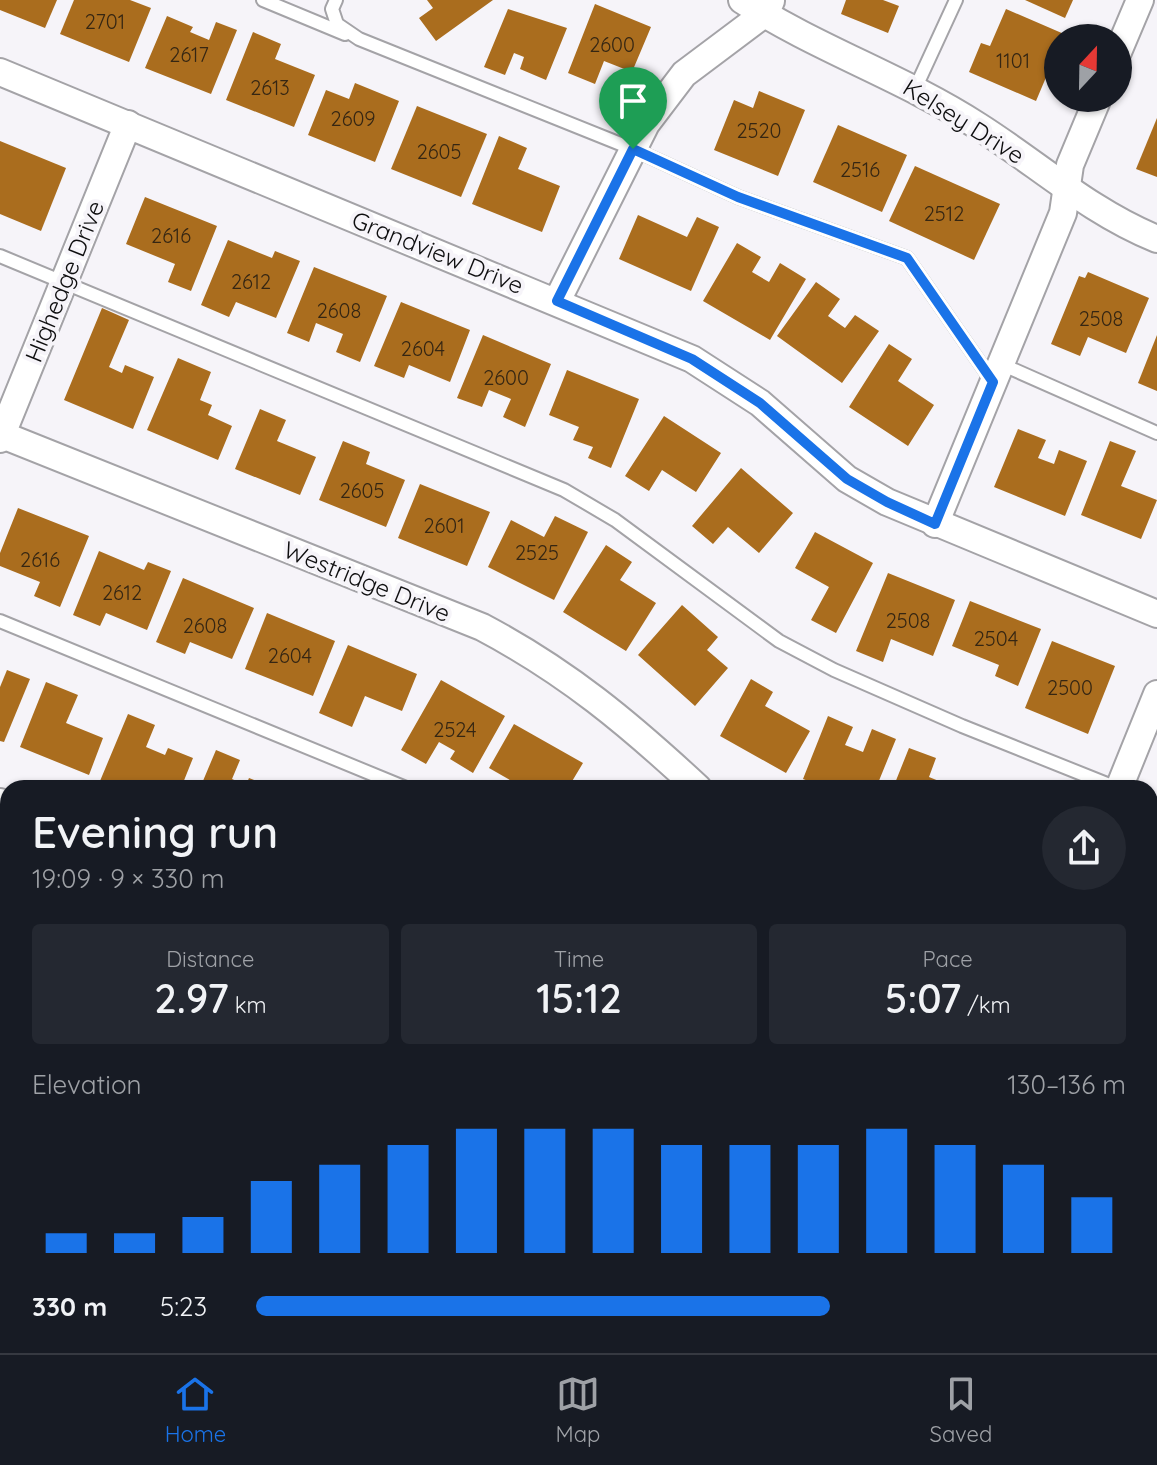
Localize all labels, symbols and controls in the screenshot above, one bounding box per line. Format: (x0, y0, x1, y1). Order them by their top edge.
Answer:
house number: 2701 (85, 9, 125, 34)
north arrow (1044, 24, 1132, 112)
map controls (1044, 24, 1132, 112)
house number: 2600 (589, 32, 635, 57)
house number: 2617 (169, 42, 209, 67)
house number: 1101 (996, 48, 1030, 73)
pin (599, 67, 667, 149)
street label: Kelsey Drive (898, 72, 1030, 170)
house number: 2613 (250, 75, 290, 100)
icon: arrive (611, 79, 655, 123)
house number: 2609 (331, 106, 375, 131)
house number: 2520 (737, 118, 781, 143)
house number: 2605 (417, 139, 461, 164)
house number: 2516 (840, 157, 880, 182)
street label: Highedge Drive (18, 196, 110, 366)
house number: 2512 (924, 201, 964, 226)
street label: Grandview Drive (348, 204, 528, 300)
house number: 2616 (151, 223, 191, 248)
house number: 2612 (231, 269, 271, 294)
house number: 2608 (317, 298, 361, 323)
house number: 2508 (1079, 306, 1123, 331)
house number: 2604 (401, 336, 445, 361)
house number: 2600 (483, 365, 529, 390)
house number: 2605 (340, 478, 384, 503)
house number: 2601 (423, 513, 465, 538)
street label: Westridge Drive (279, 534, 455, 628)
house number: 2525 (515, 540, 559, 565)
house number: 2616 (20, 547, 60, 572)
house number: 2612 (102, 580, 142, 605)
house number: 2508 (886, 608, 930, 633)
house number: 2608 (183, 613, 227, 638)
house number: 2504 (974, 626, 1018, 651)
house number: 2604 (268, 643, 312, 668)
house number: 2500 (1047, 675, 1093, 700)
house number: 2524 (433, 717, 477, 742)
text: Evening run (32, 804, 278, 859)
button: share (1042, 806, 1126, 890)
text: 19:09 · 9 × 330 m (32, 862, 225, 895)
text: Distance (166, 945, 254, 973)
text: Time (554, 945, 604, 973)
text: Pace (923, 945, 973, 973)
text: 2.97 (154, 973, 229, 1023)
text: 15:12 (536, 973, 622, 1023)
text: 5:07 (885, 973, 961, 1023)
text: km (229, 991, 266, 1019)
text: /km (961, 991, 1011, 1019)
text: Elevation (32, 1068, 142, 1101)
text: 130–136 m (1007, 1068, 1126, 1101)
text: 330 m (32, 1290, 107, 1323)
text: 5:23 (160, 1290, 207, 1323)
tab: Home (165, 1372, 226, 1448)
tab: Map (556, 1372, 600, 1448)
tab: Saved (930, 1372, 992, 1448)

